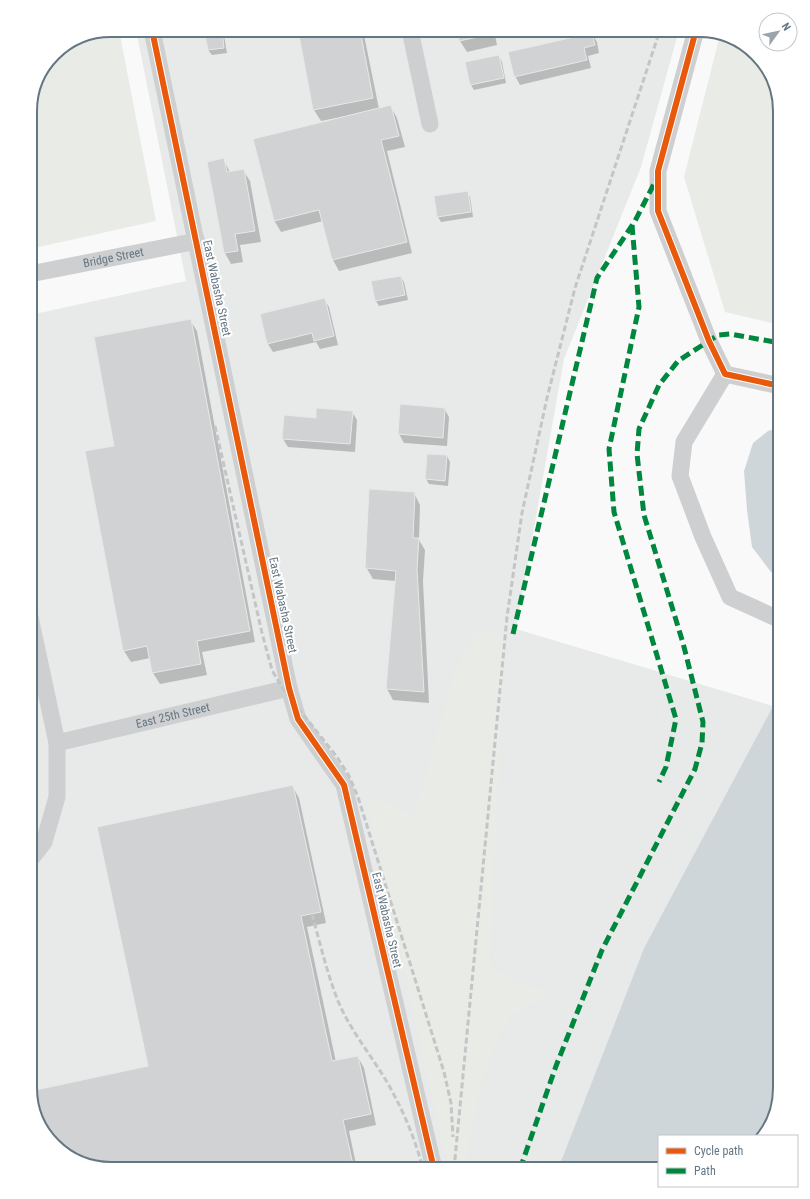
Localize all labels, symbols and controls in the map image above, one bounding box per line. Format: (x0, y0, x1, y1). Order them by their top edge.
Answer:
north arrow (758, 12, 798, 52)
text: N (779, 20, 793, 33)
street label: East Wabasha Street (200, 239, 234, 338)
street label: Bridge Street (82, 245, 145, 270)
street label: East Wabasha Street (266, 556, 300, 655)
street label: East 25th Street (134, 700, 212, 731)
street label: East Wabasha Street (369, 871, 405, 970)
legend (658, 1135, 798, 1187)
text: Cycle path (694, 1144, 744, 1158)
text: Path (694, 1164, 716, 1178)

